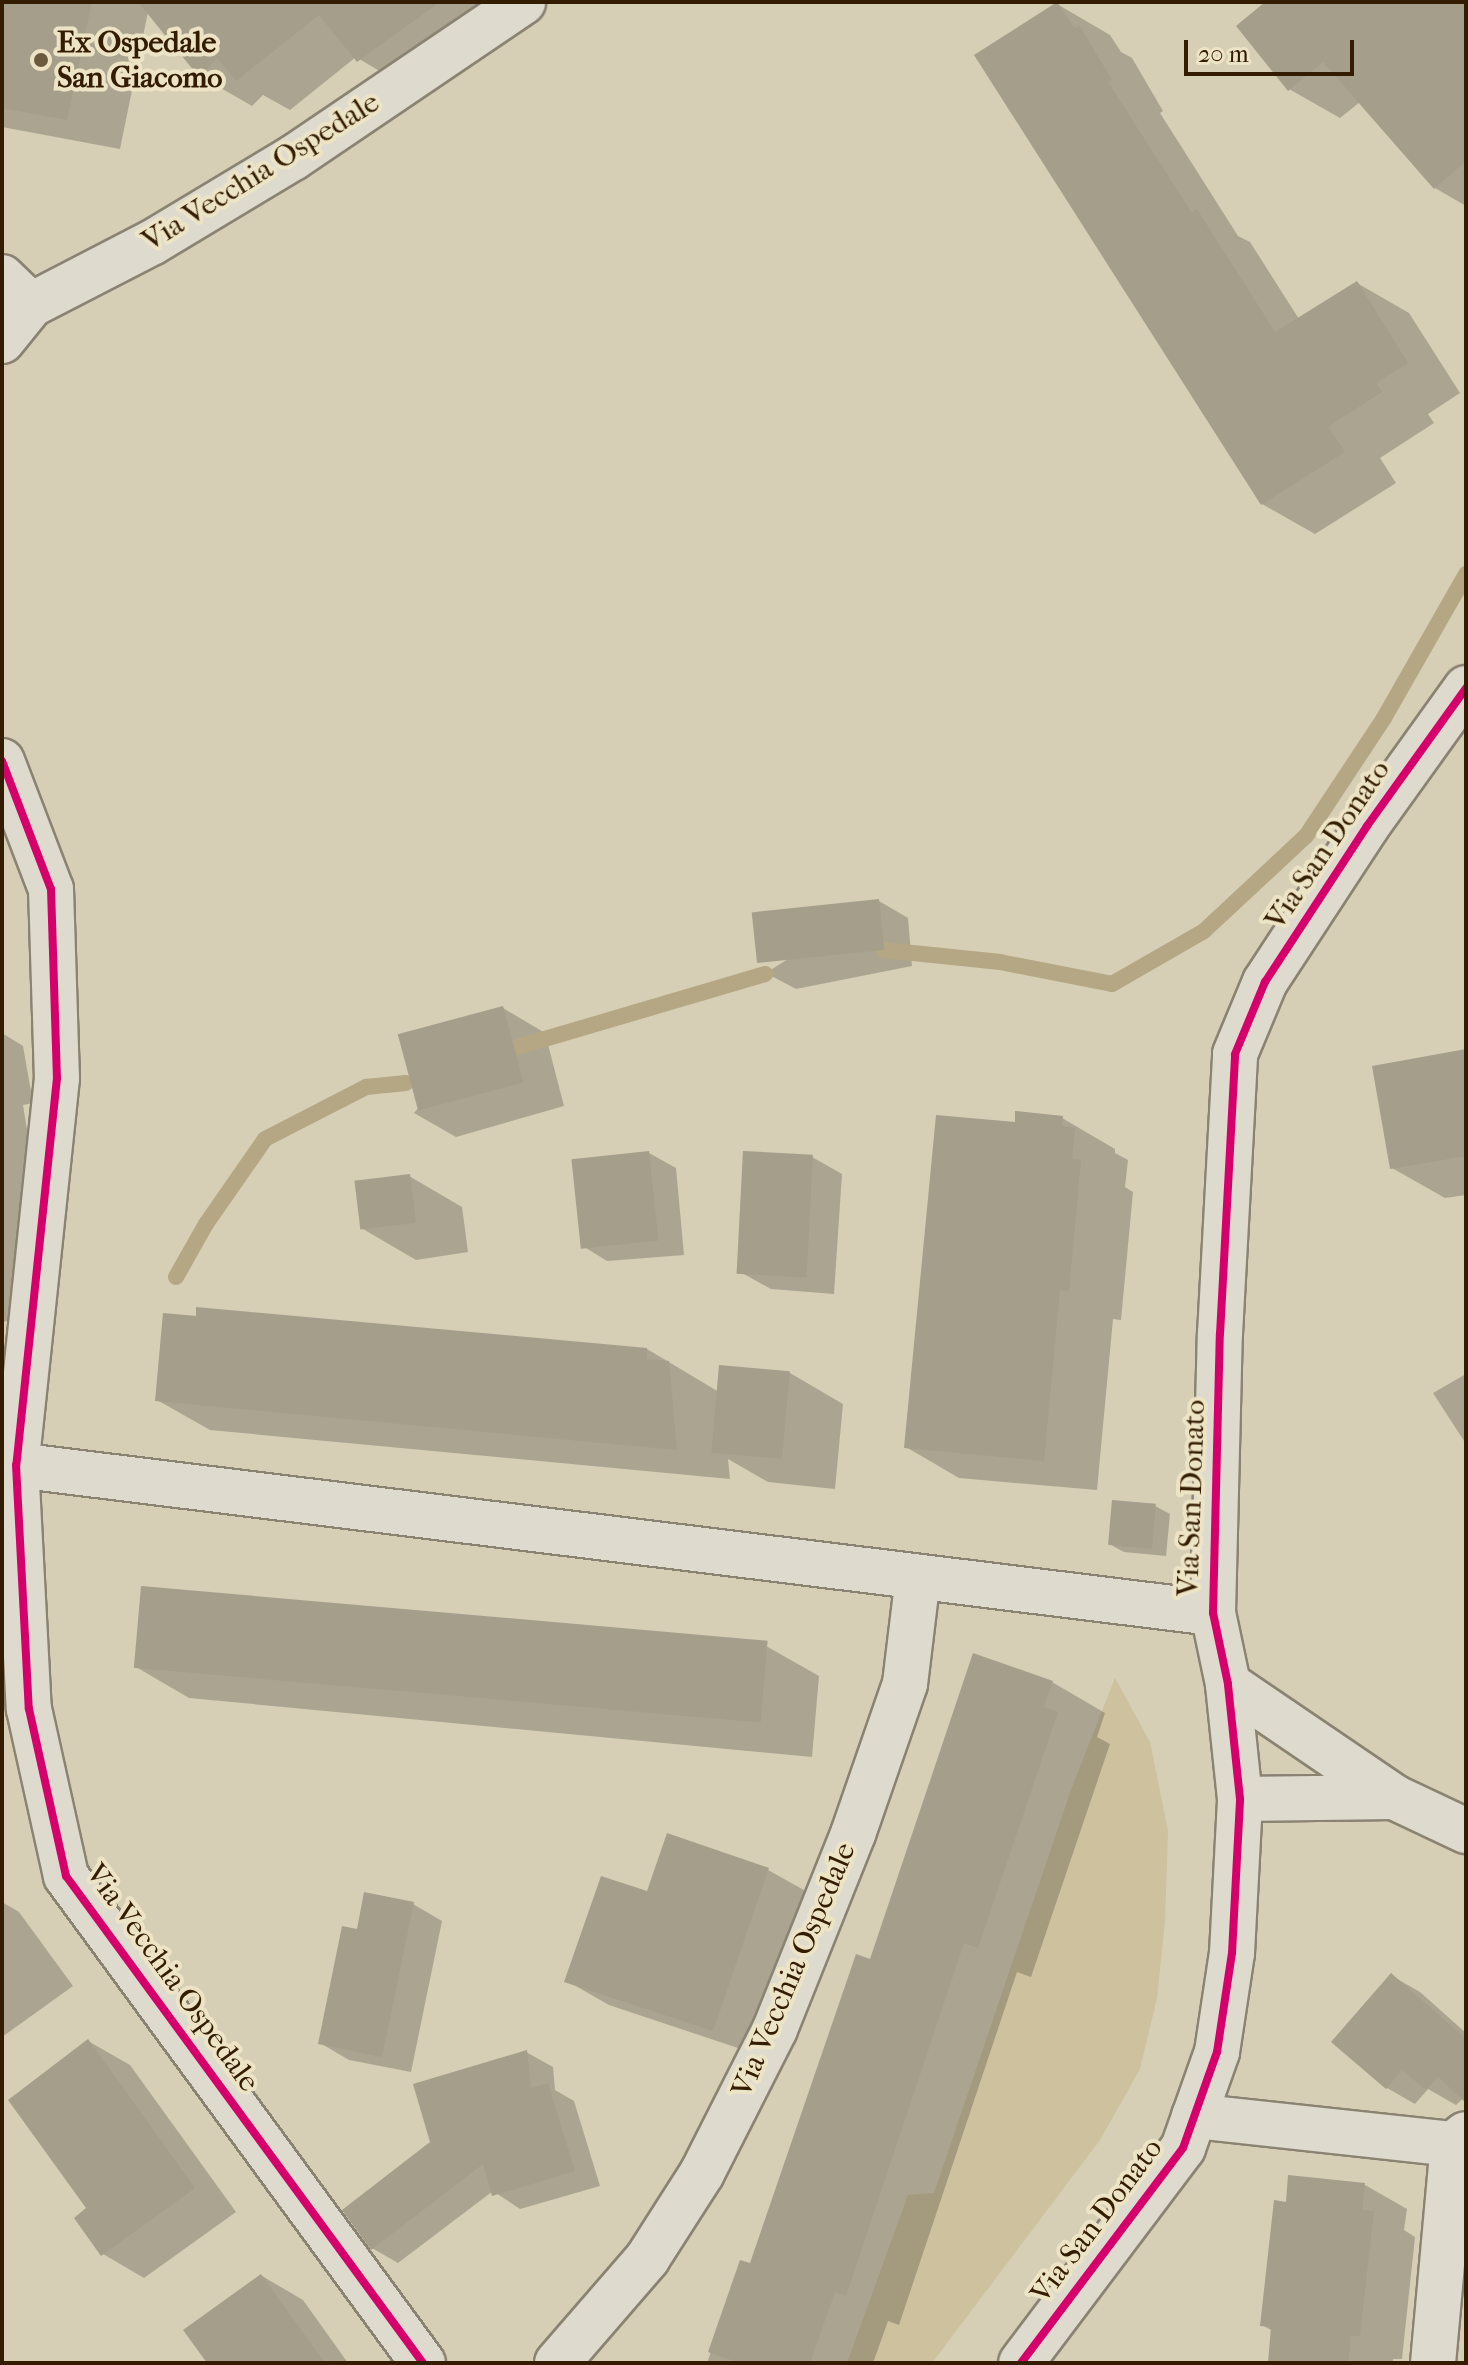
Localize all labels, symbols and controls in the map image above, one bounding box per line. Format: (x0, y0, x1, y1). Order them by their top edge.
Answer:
scale bar (1188, 24, 1358, 74)
place label: Ex Ospedale San Giacomo (57, 25, 223, 96)
text: 20 m (1198, 40, 1249, 68)
marker: Ex Ospedale San Giacomo (32, 51, 50, 69)
street label: Via Vecchia Ospedale (136, 84, 386, 260)
street label: Via San Donato (1258, 753, 1398, 937)
street label: Via San Donato (1171, 1399, 1213, 1597)
street label: Via Vecchia Ospedale (724, 1837, 864, 2103)
street label: Via Vecchia Ospedale (77, 1857, 267, 2099)
street label: Via San Donato (1023, 2132, 1171, 2310)

